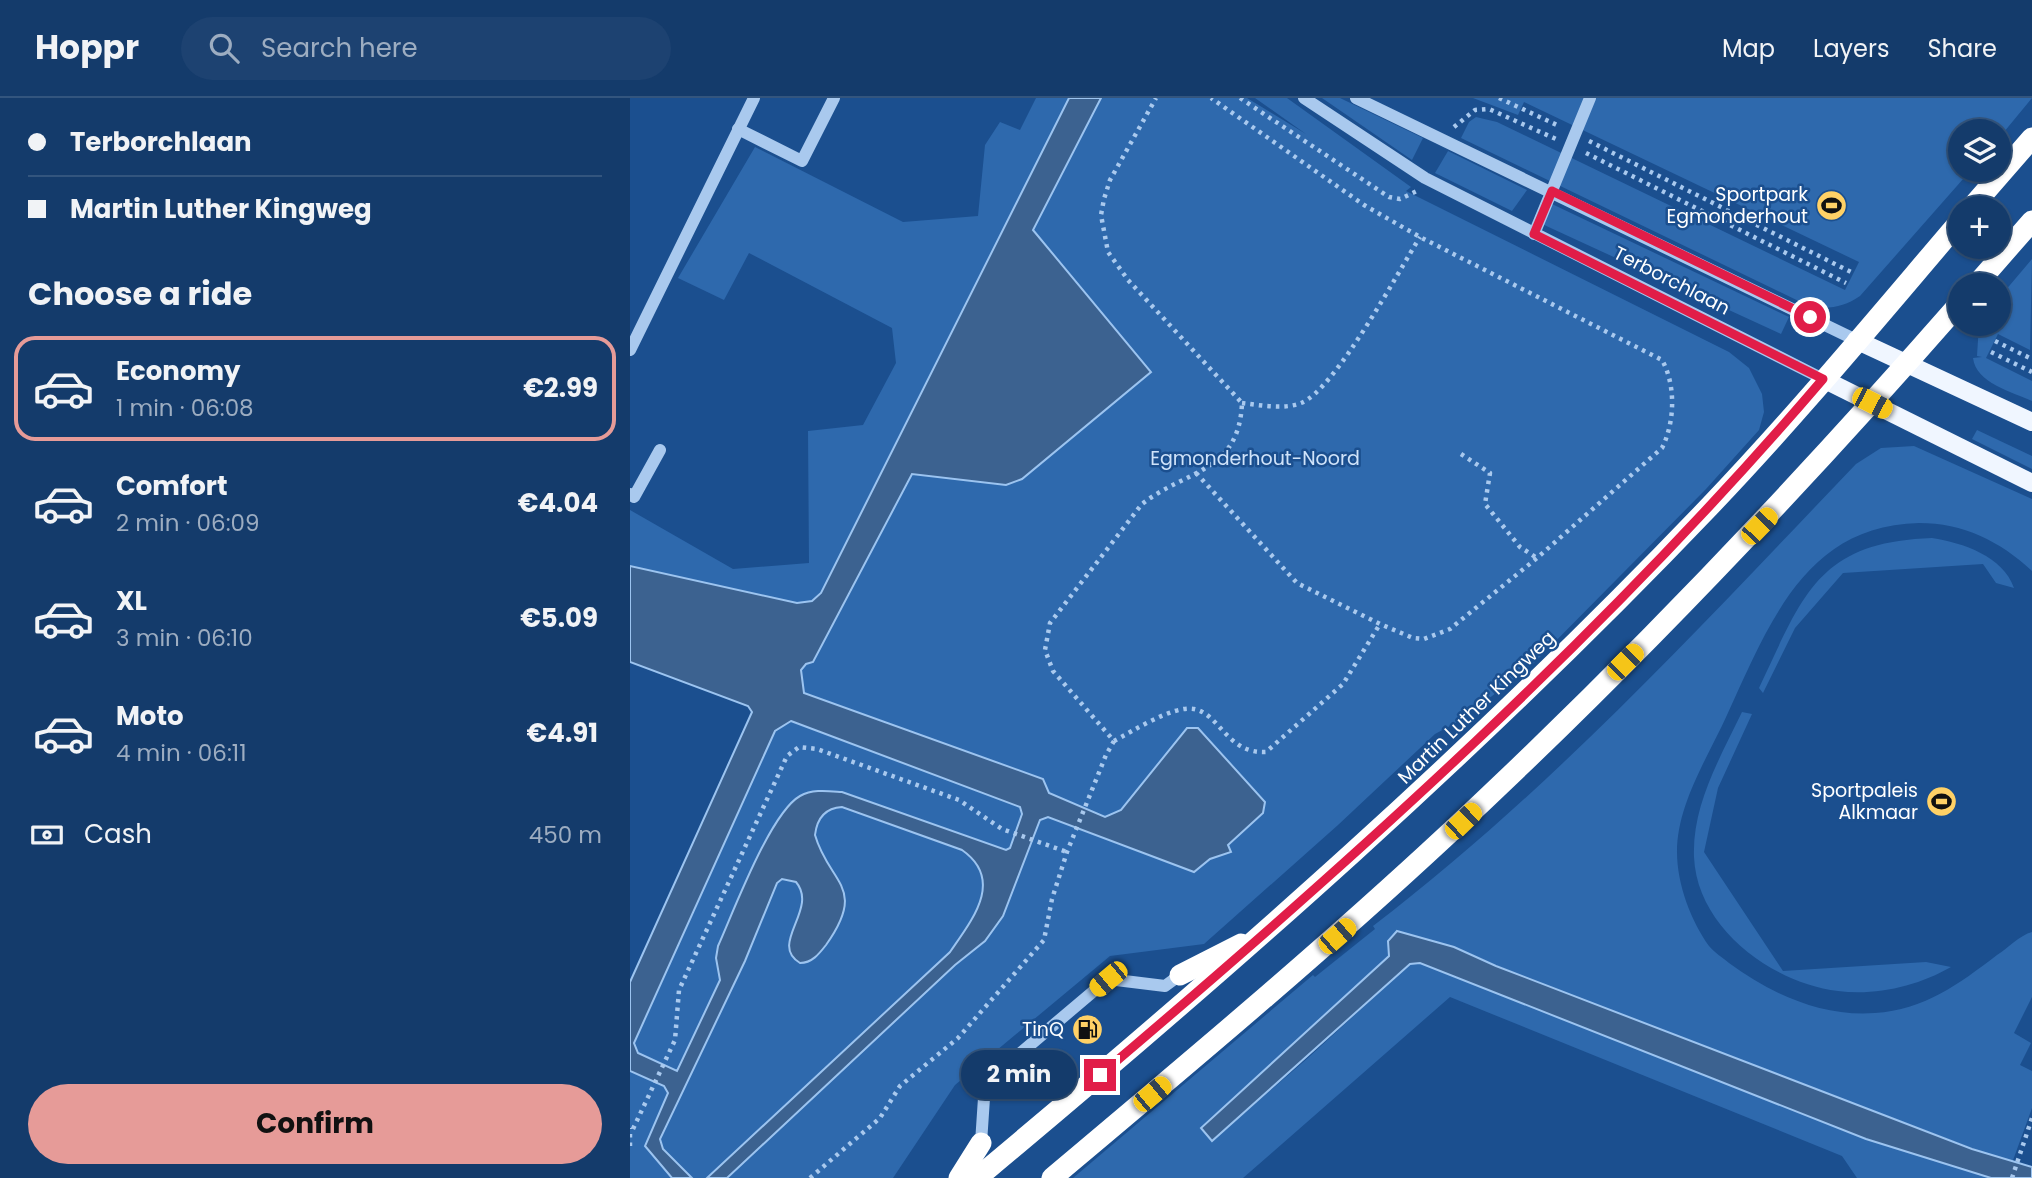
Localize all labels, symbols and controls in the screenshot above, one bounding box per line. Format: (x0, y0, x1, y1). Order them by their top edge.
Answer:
search box (181, 17, 671, 80)
text: Hoppr (35, 24, 139, 71)
icon: search (205, 29, 243, 67)
text: Search here (261, 30, 418, 66)
text: Map (1722, 32, 1775, 65)
text: Layers (1813, 32, 1889, 65)
text: Share (1927, 32, 1997, 65)
map controls (1948, 119, 2011, 336)
button: layers (1948, 119, 2011, 182)
text: Terborchlaan (70, 124, 252, 160)
place label: Sportpark Egmonderhout (1666, 181, 1808, 230)
sports icon: Sportpark Egmonderhout (1814, 188, 1848, 222)
text: Martin Luther Kingweg (70, 191, 372, 227)
button: + (1948, 196, 2011, 259)
street label: Terborchlaan (1609, 239, 1735, 321)
text: Choose a ride (28, 271, 252, 316)
button: − (1948, 273, 2011, 336)
route start (1794, 301, 1826, 333)
text: Economy (116, 353, 240, 389)
icon: car (32, 357, 95, 420)
text: €2.99 (523, 370, 598, 406)
car (1849, 384, 1896, 422)
text: 1 min · 06:08 (116, 392, 254, 424)
park label: Egmonderhout-Noord (1150, 445, 1360, 472)
text: Comfort (116, 468, 228, 504)
icon: car (32, 472, 95, 535)
text: €4.04 (518, 485, 598, 521)
car (1737, 504, 1782, 548)
text: 2 min · 06:09 (116, 507, 259, 539)
text: XL (116, 583, 147, 619)
icon: car (32, 587, 95, 650)
text: €5.09 (520, 600, 598, 636)
text: 3 min · 06:10 (116, 622, 253, 654)
street label: Martin Luther Kingweg (1392, 625, 1561, 790)
car (1603, 640, 1648, 684)
text: Moto (116, 698, 184, 734)
icon: car (32, 702, 95, 765)
text: €4.91 (527, 715, 598, 751)
text: 4 min · 06:11 (116, 737, 247, 769)
place label: Sportpaleis Alkmaar (1811, 777, 1918, 826)
sports icon: Sportpaleis Alkmaar (1924, 784, 1958, 818)
car (1441, 799, 1486, 843)
icon: cash (28, 816, 66, 854)
text: Cash (84, 816, 152, 852)
text: 450 m (529, 819, 602, 851)
car (1315, 914, 1360, 958)
car (1086, 957, 1131, 1001)
fuel station icon: TinQ (1070, 1012, 1104, 1046)
place label: TinQ (1022, 1016, 1064, 1043)
callout: 2 min (960, 1051, 1076, 1100)
text: 2 min (987, 1058, 1051, 1090)
route end (1084, 1059, 1116, 1091)
car (1130, 1072, 1175, 1116)
button: Confirm (28, 1084, 602, 1164)

